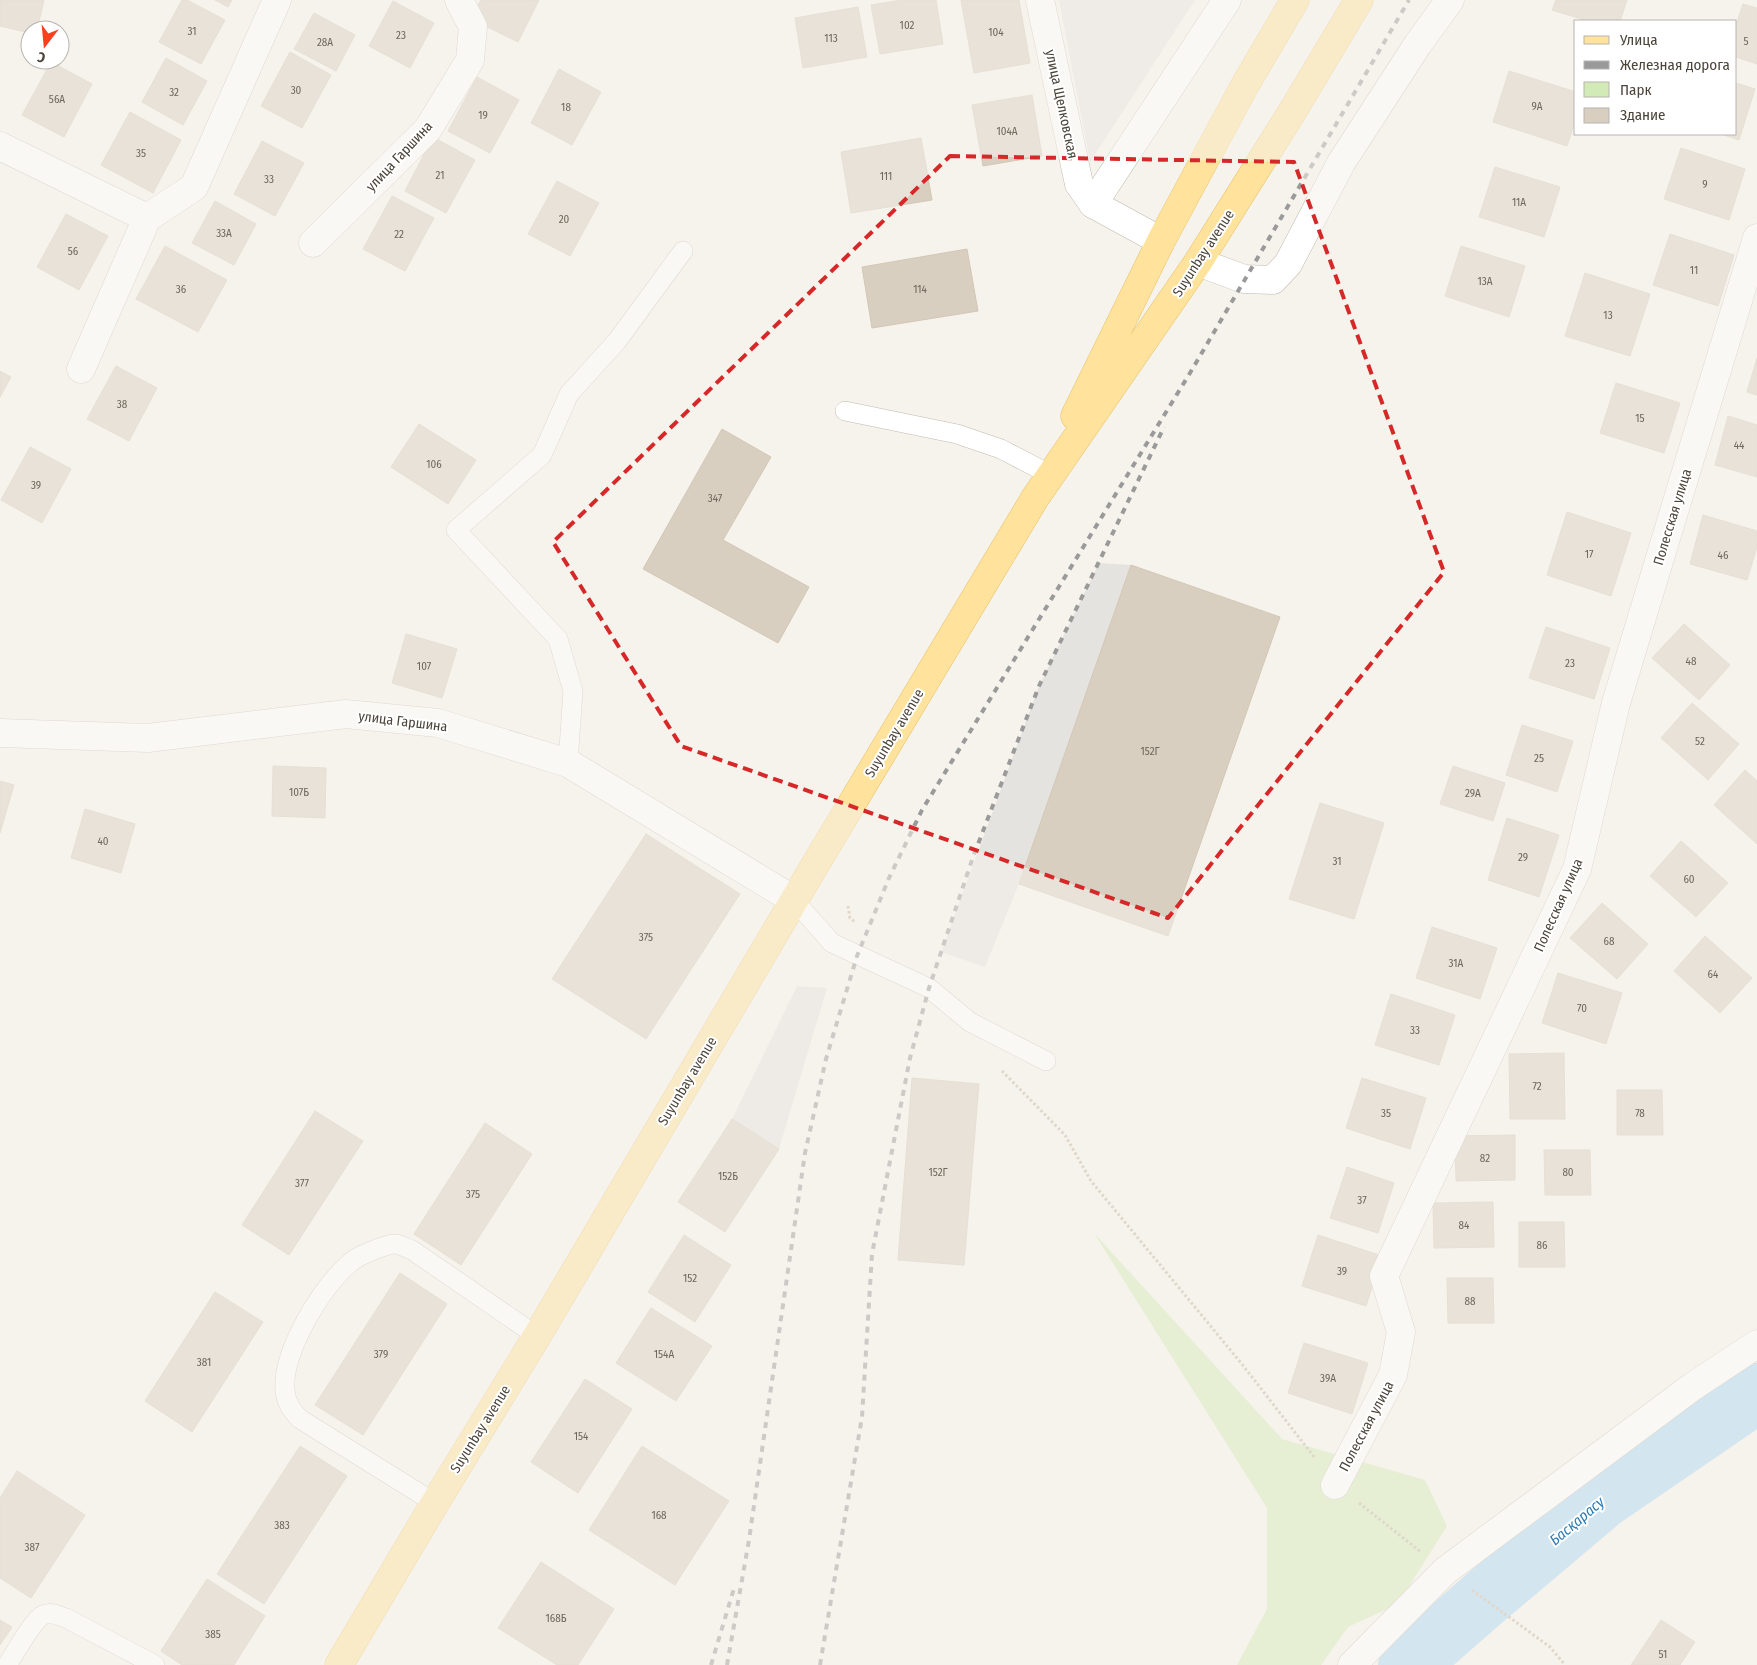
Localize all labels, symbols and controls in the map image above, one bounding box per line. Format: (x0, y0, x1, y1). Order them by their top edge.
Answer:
house number: 102 (900, 19, 915, 32)
north arrow (20, 20, 70, 70)
legend (1574, 20, 1737, 135)
house number: 31 (188, 25, 197, 38)
house number: 104 (988, 26, 1004, 39)
house number: 23 (396, 29, 406, 42)
text: Улица (1619, 31, 1658, 49)
house number: 113 (824, 32, 838, 45)
house number: 5 (1743, 35, 1749, 48)
house number: 28А (317, 36, 333, 49)
text: С (35, 48, 47, 66)
street label: улица Щелковская (1042, 48, 1081, 160)
text: Железная дорога (1620, 56, 1730, 74)
text: Парк (1620, 81, 1651, 99)
house number: 30 (291, 84, 302, 97)
house number: 32 (169, 86, 179, 99)
house number: 56А (49, 93, 65, 106)
house number: 9А (1531, 100, 1543, 113)
house number: 18 (561, 101, 571, 114)
text: Здание (1620, 106, 1666, 124)
house number: 19 (478, 109, 488, 122)
street label: улица Гаршина (363, 118, 436, 195)
house number: 104А (996, 125, 1018, 138)
house number: 35 (136, 147, 146, 160)
house number: 21 (436, 169, 444, 182)
house number: 111 (880, 170, 892, 183)
house number: 33 (264, 173, 274, 186)
house number: 9 (1702, 178, 1708, 191)
house number: 11А (1512, 196, 1526, 209)
street label: Suyunbay avenue (1169, 207, 1238, 300)
house number: 20 (559, 213, 570, 226)
house number: 33А (216, 227, 232, 240)
house number: 22 (394, 228, 404, 241)
house number: 56 (68, 245, 79, 258)
house number: 11 (1690, 264, 1698, 277)
house number: 13А (1477, 275, 1493, 288)
house number: 36 (176, 283, 187, 296)
house number: 114 (913, 283, 928, 296)
house number: 13 (1603, 309, 1613, 322)
house number: 38 (117, 398, 128, 411)
house number: 15 (1635, 412, 1645, 425)
house number: 44 (1734, 439, 1745, 452)
house number: 106 (426, 458, 442, 471)
street label: Полесская улица (1650, 467, 1695, 567)
house number: 39 (31, 479, 41, 492)
house number: 347 (708, 492, 723, 505)
house number: 17 (1585, 548, 1594, 561)
house number: 46 (1718, 549, 1729, 562)
house number: 48 (1686, 655, 1697, 668)
house number: 23 (1565, 657, 1575, 670)
house number: 107 (417, 660, 432, 673)
street label: Suyunbay avenue (861, 686, 928, 781)
street label: улица Гаршина (357, 708, 449, 735)
house number: 52 (1695, 735, 1705, 748)
house number: 152Г (1140, 745, 1160, 758)
house number: 25 (1534, 752, 1544, 765)
house number: 107Б (289, 786, 309, 799)
house number: 29А (1465, 787, 1481, 800)
house number: 40 (97, 835, 109, 848)
house number: 29 (1518, 851, 1528, 864)
house number: 31 (1333, 855, 1342, 868)
street label: Полесская улица (1530, 856, 1587, 954)
house number: 60 (1683, 873, 1695, 886)
house number: 375 (639, 931, 653, 944)
house number: 68 (1604, 935, 1615, 948)
house number: 31А (1449, 957, 1464, 970)
house number: 64 (1708, 968, 1719, 981)
house number: 70 (1577, 1002, 1587, 1015)
house number: 33 (1410, 1024, 1420, 1037)
street label: Suyunbay avenue (654, 1034, 721, 1129)
house number: 72 (1532, 1080, 1542, 1093)
house number: 35 (1381, 1107, 1391, 1120)
house number: 78 (1635, 1107, 1645, 1120)
house number: 82 (1480, 1152, 1490, 1165)
house number: 152Г (928, 1166, 948, 1179)
house number: 80 (1562, 1166, 1574, 1179)
house number: 152Б (718, 1170, 738, 1183)
house number: 377 (295, 1177, 309, 1190)
house number: 375 (466, 1188, 480, 1201)
house number: 37 (1357, 1194, 1367, 1207)
house number: 84 (1459, 1219, 1470, 1232)
house number: 86 (1537, 1239, 1548, 1252)
house number: 39 (1337, 1265, 1347, 1278)
house number: 152 (683, 1272, 697, 1285)
house number: 88 (1465, 1295, 1476, 1308)
house number: 379 (374, 1348, 388, 1361)
house number: 154А (654, 1348, 674, 1361)
house number: 381 (197, 1356, 211, 1369)
house number: 39А (1320, 1372, 1336, 1385)
street label: Полесская улица (1335, 1378, 1397, 1474)
street label: Suyunbay avenue (447, 1382, 514, 1476)
house number: 154 (574, 1430, 589, 1443)
water label: Басқарасу (1546, 1492, 1609, 1549)
house number: 168 (651, 1509, 667, 1522)
house number: 383 (274, 1519, 290, 1532)
house number: 387 (25, 1541, 40, 1554)
house number: 168Б (545, 1612, 567, 1625)
house number: 385 (205, 1628, 221, 1641)
house number: 51 (1659, 1648, 1667, 1661)

